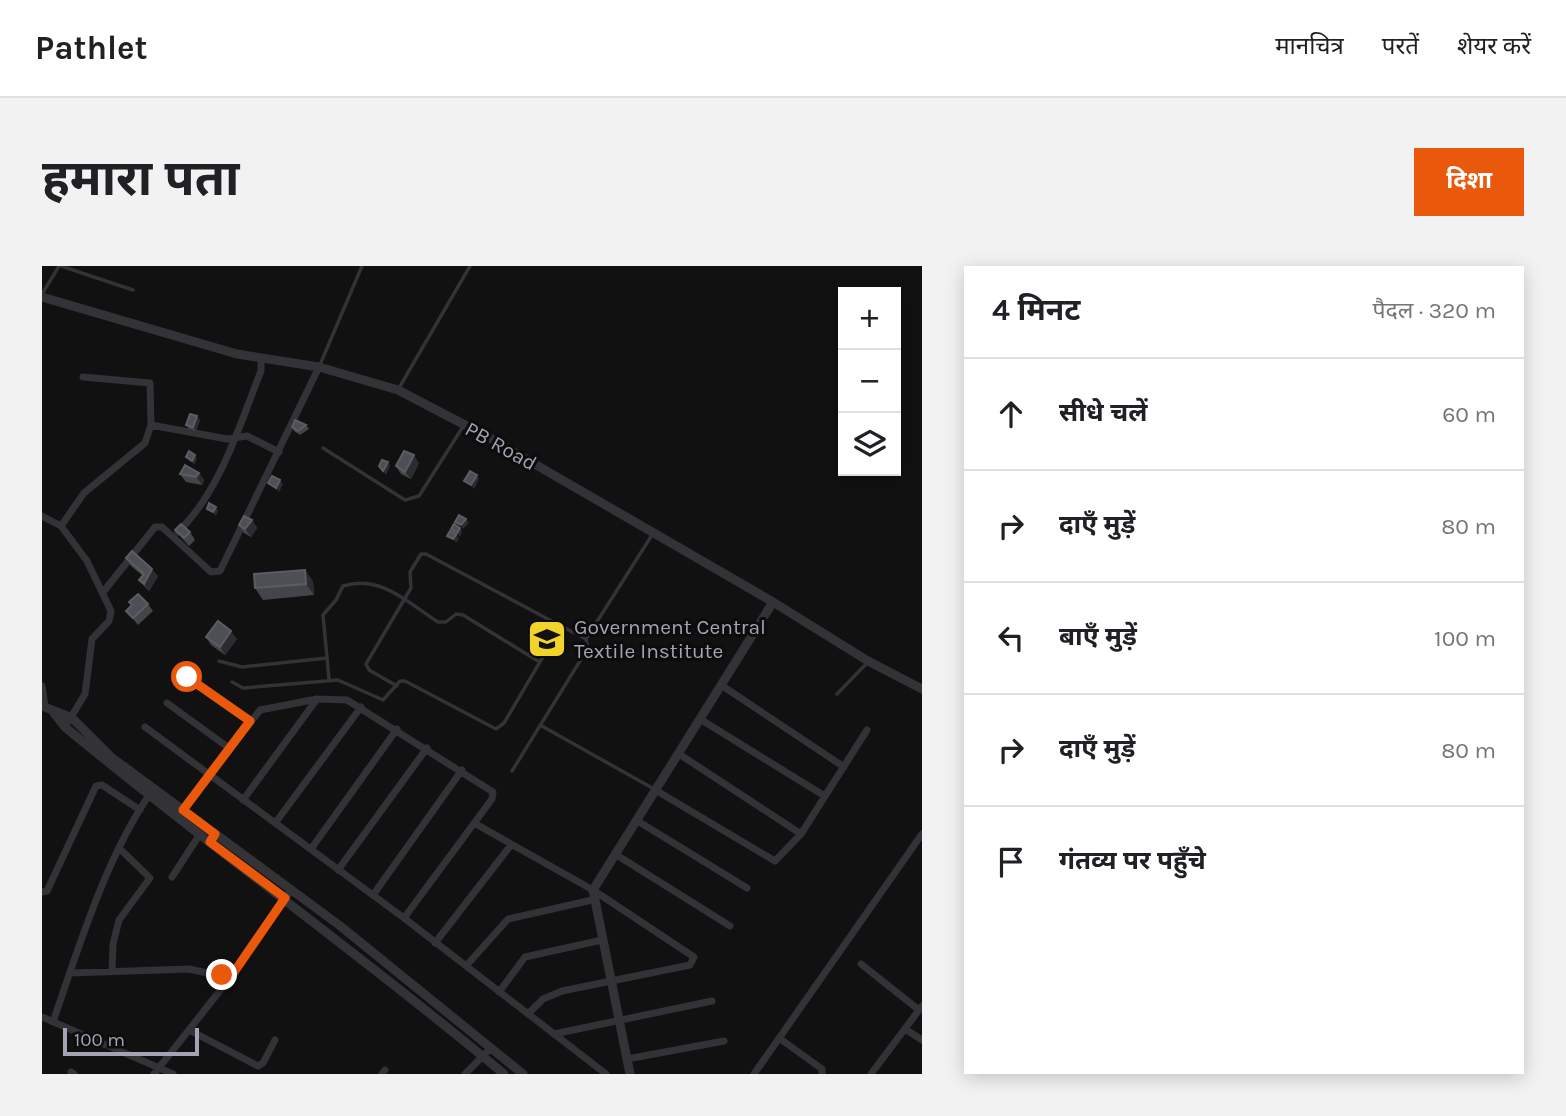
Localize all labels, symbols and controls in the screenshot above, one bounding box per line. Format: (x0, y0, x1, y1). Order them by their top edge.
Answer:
text: Pathlet (35, 29, 148, 67)
text: मानचित्र (1275, 32, 1344, 60)
text: परतें (1382, 32, 1419, 60)
text: शेयर करें (1457, 32, 1531, 60)
button: दिशा (1414, 148, 1524, 216)
text: हमारा पता (42, 150, 239, 207)
map controls (838, 287, 901, 476)
button: + (838, 287, 901, 350)
text: 4 मिनट (992, 292, 1080, 328)
text: पैदल · 320 m (1373, 297, 1496, 324)
button: − (838, 350, 901, 413)
icon: ahead (992, 395, 1030, 433)
text: सीधे चलें (1059, 397, 1148, 428)
text: 60 m (1442, 401, 1496, 428)
button: layers (838, 413, 901, 476)
street label: PB Road (461, 417, 541, 475)
icon: right (992, 507, 1030, 545)
text: दाएँ मुड़ें (1059, 509, 1135, 540)
text: 80 m (1441, 513, 1496, 540)
place label: Government Central Textile Institute (574, 615, 766, 663)
school or university icon: Government Central Textile Institute (526, 618, 568, 660)
icon: left (992, 619, 1030, 657)
text: बाएँ मुड़ें (1059, 621, 1137, 652)
text: 100 m (1434, 625, 1496, 652)
route start (171, 661, 202, 692)
icon: right (992, 731, 1030, 769)
text: दाएँ मुड़ें (1059, 733, 1135, 764)
text: 80 m (1441, 737, 1496, 764)
icon: arrive (992, 843, 1030, 881)
text: गंतव्य पर पहुँचे (1059, 845, 1206, 876)
route end (206, 959, 237, 990)
scale bar (63, 1025, 200, 1057)
text: 100 m (74, 1029, 125, 1051)

